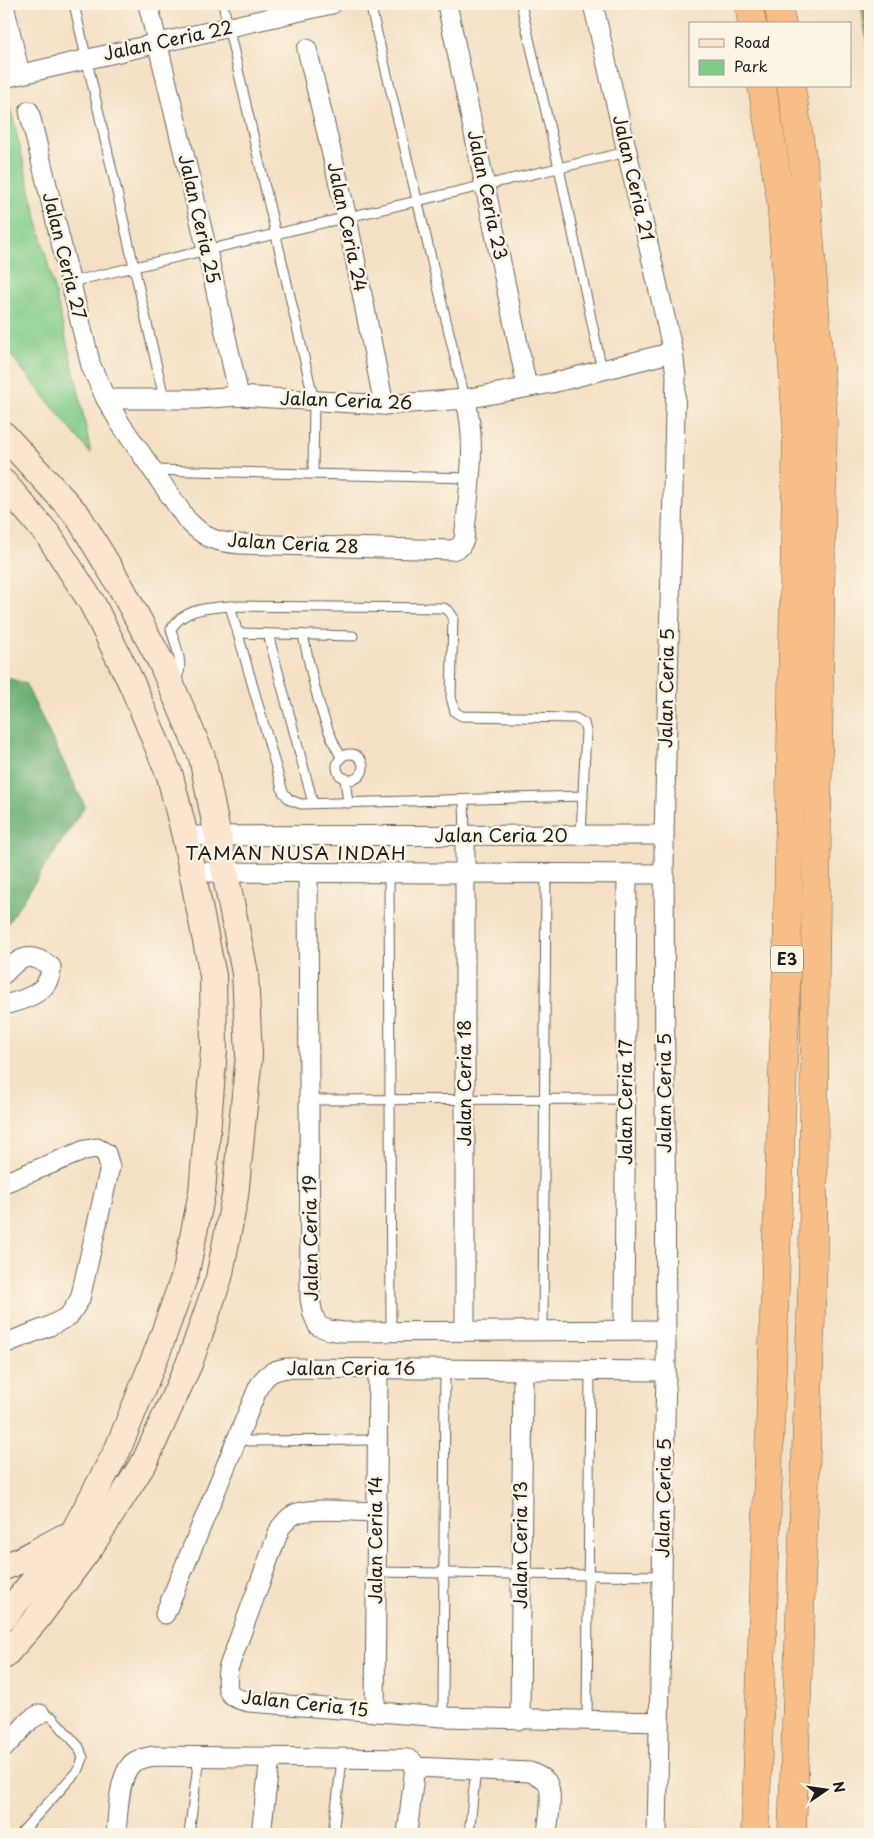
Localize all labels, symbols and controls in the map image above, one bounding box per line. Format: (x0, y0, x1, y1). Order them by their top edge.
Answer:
street label: Jalan Ceria 22 (100, 13, 235, 66)
legend (689, 22, 852, 88)
text: Road (734, 30, 770, 53)
text: Park (734, 54, 768, 77)
street label: Jalan Ceria 21 (607, 112, 662, 243)
street label: Jalan Ceria 23 (462, 127, 515, 262)
street label: Jalan Ceria 25 (173, 152, 228, 286)
street label: Jalan Ceria 24 (322, 159, 375, 294)
street label: Jalan Ceria 27 (37, 189, 94, 322)
street label: Jalan Ceria 26 (279, 384, 413, 415)
street label: Jalan Ceria 28 (227, 526, 359, 559)
street label: Jalan Ceria 5 (651, 628, 680, 748)
street label: Jalan Ceria 20 (434, 821, 568, 848)
district label: TAMAN NUSA INDAH (185, 838, 407, 866)
road number: E3 (771, 946, 803, 972)
street label: Jalan Ceria 18 (450, 1019, 477, 1147)
street label: Jalan Ceria 5 (650, 1033, 677, 1153)
street label: Jalan Ceria 17 (611, 1039, 638, 1165)
street label: Jalan Ceria 19 (295, 1175, 324, 1302)
street label: Jalan Ceria 16 (287, 1354, 415, 1381)
street label: Jalan Ceria 5 (648, 1438, 677, 1558)
street label: Jalan Ceria 14 (361, 1476, 388, 1604)
street label: Jalan Ceria 13 (506, 1481, 533, 1609)
street label: Jalan Ceria 15 (240, 1682, 370, 1723)
north arrow (802, 1766, 852, 1816)
text: N (828, 1779, 851, 1795)

